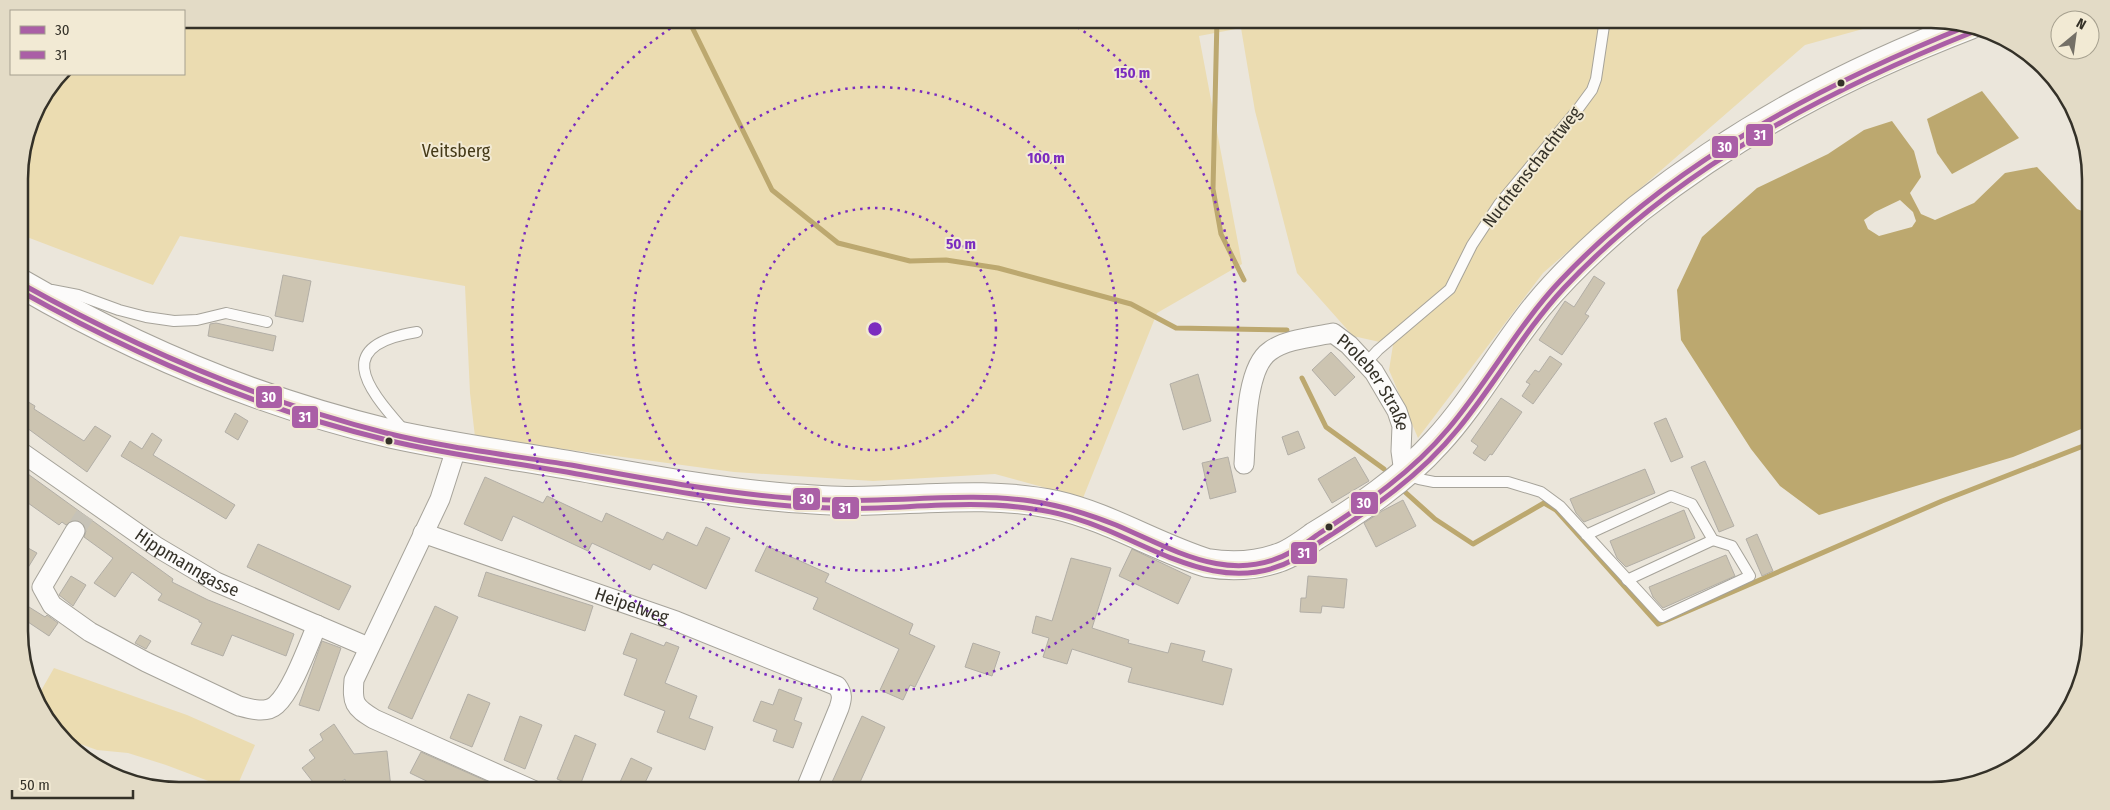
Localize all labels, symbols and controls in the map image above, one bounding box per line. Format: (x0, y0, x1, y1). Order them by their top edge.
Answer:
legend (10, 10, 185, 75)
north arrow (2050, 10, 2100, 60)
text: N (2073, 15, 2089, 34)
text: 30 (55, 21, 70, 39)
text: 31 (55, 46, 67, 64)
text: 150 m (1114, 64, 1150, 82)
unlabelled marker (1836, 78, 1846, 88)
street label: Nuchtenschachtweg (1478, 102, 1586, 232)
line badge: 31 (1745, 123, 1774, 147)
text: 31 (1753, 127, 1766, 144)
line badge: 30 (1711, 135, 1739, 159)
text: 30 (1717, 139, 1732, 156)
park label: Veitsberg (422, 140, 491, 162)
text: 100 m (1027, 149, 1065, 167)
text: 50 m (946, 235, 976, 253)
centre of rings (866, 320, 884, 338)
street label: Proleber Straße (1333, 329, 1413, 431)
line badge: 30 (255, 385, 283, 409)
text: 30 (261, 389, 276, 406)
line badge: 31 (291, 405, 319, 429)
text: 31 (298, 409, 311, 426)
unlabelled marker (384, 436, 394, 446)
line badge: 30 (792, 487, 821, 511)
text: 30 (799, 491, 814, 508)
line badge: 30 (1350, 491, 1379, 515)
text: 30 (1356, 495, 1371, 512)
line badge: 31 (831, 496, 860, 520)
text: 31 (838, 500, 851, 517)
unlabelled marker (1324, 522, 1334, 532)
street label: Hippmanngasse (131, 524, 243, 602)
line badge: 31 (1290, 541, 1318, 565)
text: 31 (1297, 545, 1310, 562)
street label: Heipelweg (592, 583, 672, 629)
scale bar (12, 768, 134, 800)
text: 50 m (20, 776, 50, 794)

